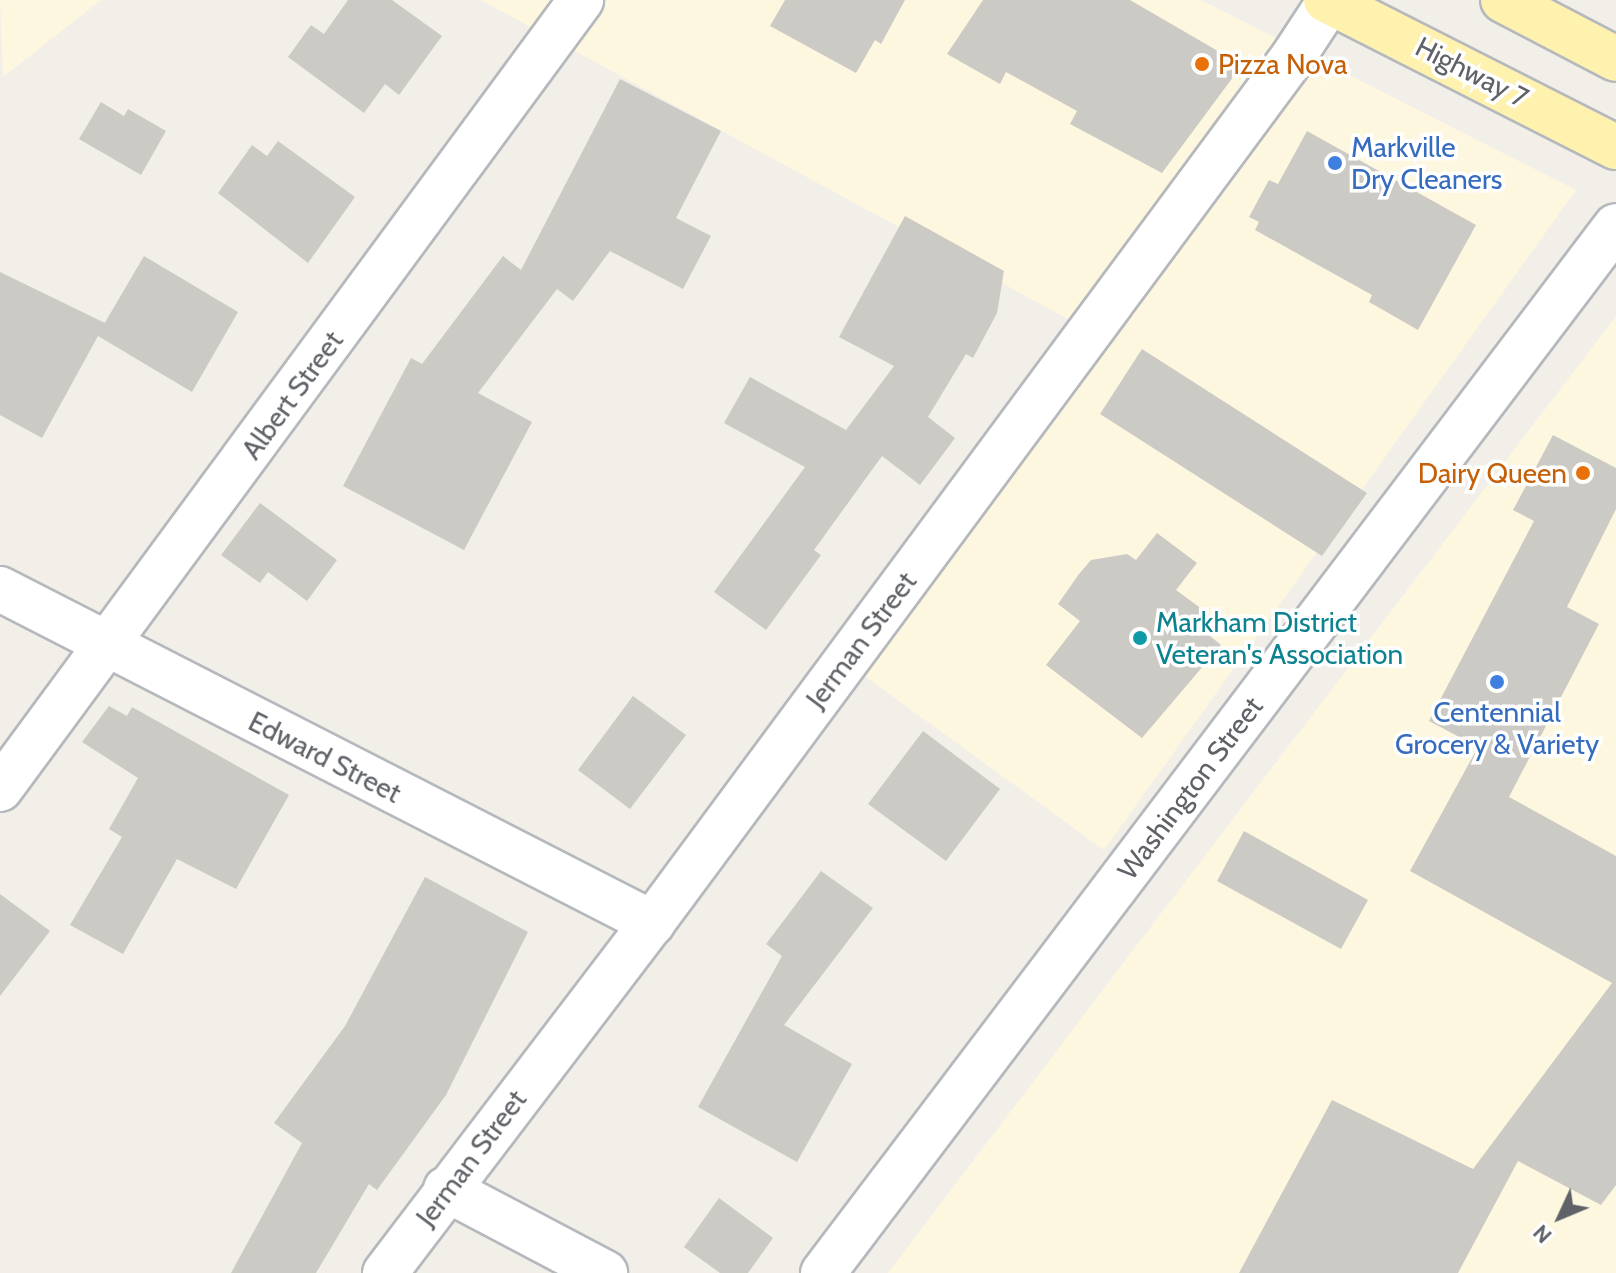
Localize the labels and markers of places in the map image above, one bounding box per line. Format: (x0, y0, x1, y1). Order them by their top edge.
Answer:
place label: Pizza Nova (1218, 47, 1347, 81)
marker: Pizza Nova (1193, 55, 1211, 73)
place label: Markville Dry Cleaners (1351, 130, 1502, 196)
marker: Markville Dry Cleaners (1326, 154, 1344, 172)
place label: Dairy Queen (1418, 456, 1567, 490)
marker: Dairy Queen (1574, 464, 1592, 482)
place label: Markham District Veteran's Association (1156, 605, 1403, 671)
marker: Markham District Veteran's Association (1131, 629, 1149, 647)
marker: Centennial Grocery & Variety (1488, 673, 1506, 691)
place label: Centennial Grocery & Variety (1395, 695, 1599, 761)

